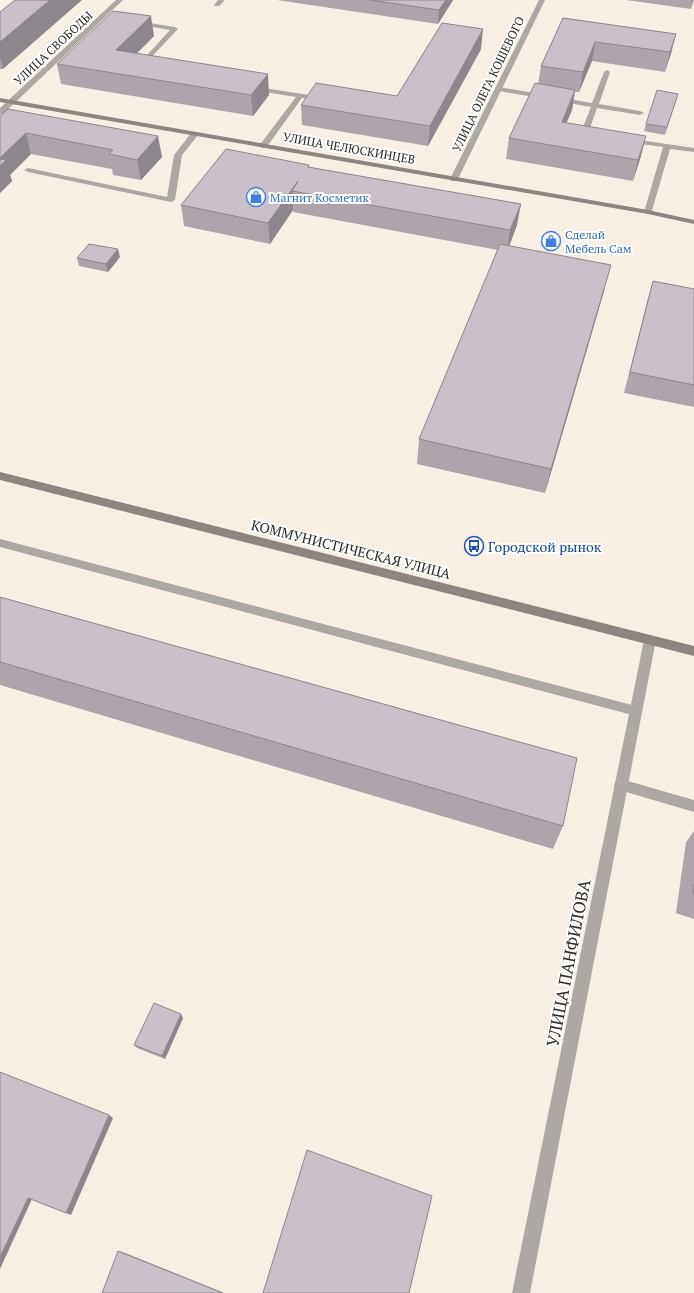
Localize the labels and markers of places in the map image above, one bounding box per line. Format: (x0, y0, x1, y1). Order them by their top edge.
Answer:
shop icon: Магнит Косметик (245, 186, 267, 208)
place label: Магнит Косметик (270, 190, 370, 205)
place label: Сделай Мебель Сам (565, 227, 632, 256)
shop icon: Сделай Мебель Сам (540, 230, 562, 252)
bus stop icon: Городской рынок (463, 535, 485, 557)
place label: Городской рынок (488, 537, 602, 556)

